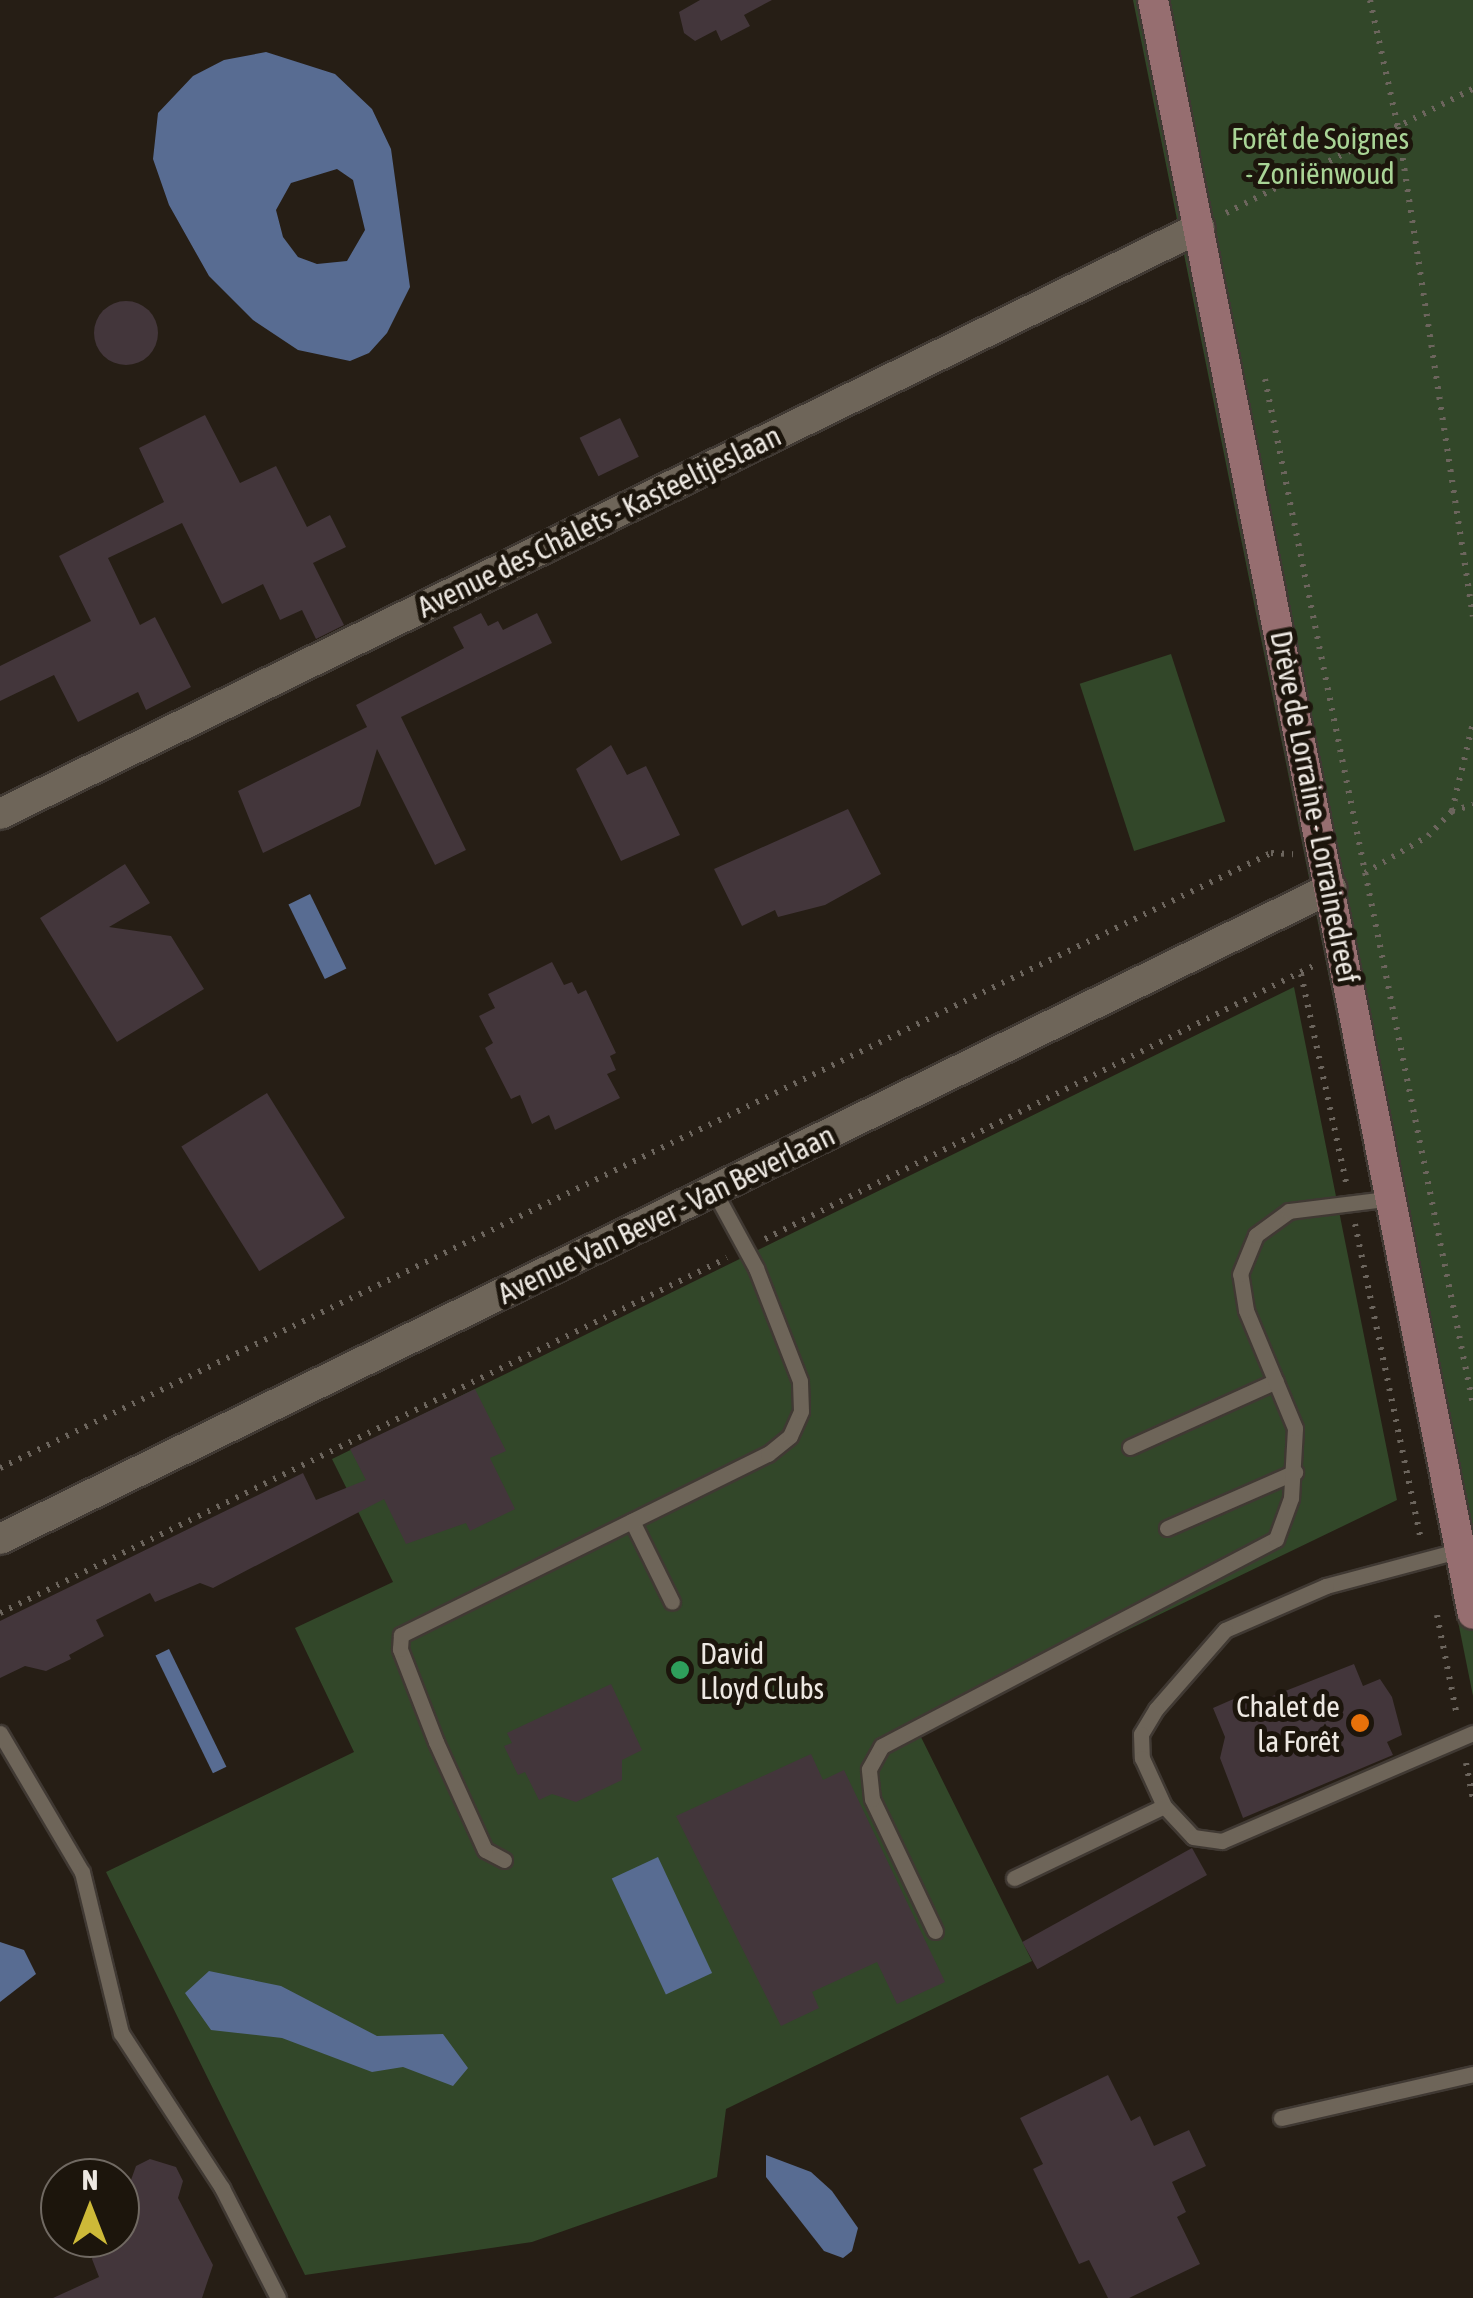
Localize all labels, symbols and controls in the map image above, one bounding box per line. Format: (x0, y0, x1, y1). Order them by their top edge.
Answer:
park label: Forêt de Soignes - Zoniënwoud (1231, 120, 1409, 190)
street label: Avenue des Châlets - Kasteeltjeslaan (411, 417, 787, 625)
street label: Drève de Lorraine - Lorrainedreef (1263, 628, 1367, 986)
street label: Avenue Van Bever - Van Beverlaan (492, 1117, 840, 1311)
place label: David Lloyd Clubs (700, 1635, 824, 1706)
marker: David Lloyd Clubs (669, 1659, 691, 1681)
place label: Chalet de la Forêt (1236, 1688, 1340, 1758)
marker: Chalet de la Forêt (1349, 1712, 1371, 1734)
north arrow (40, 2158, 140, 2258)
text: N (82, 2164, 98, 2196)

